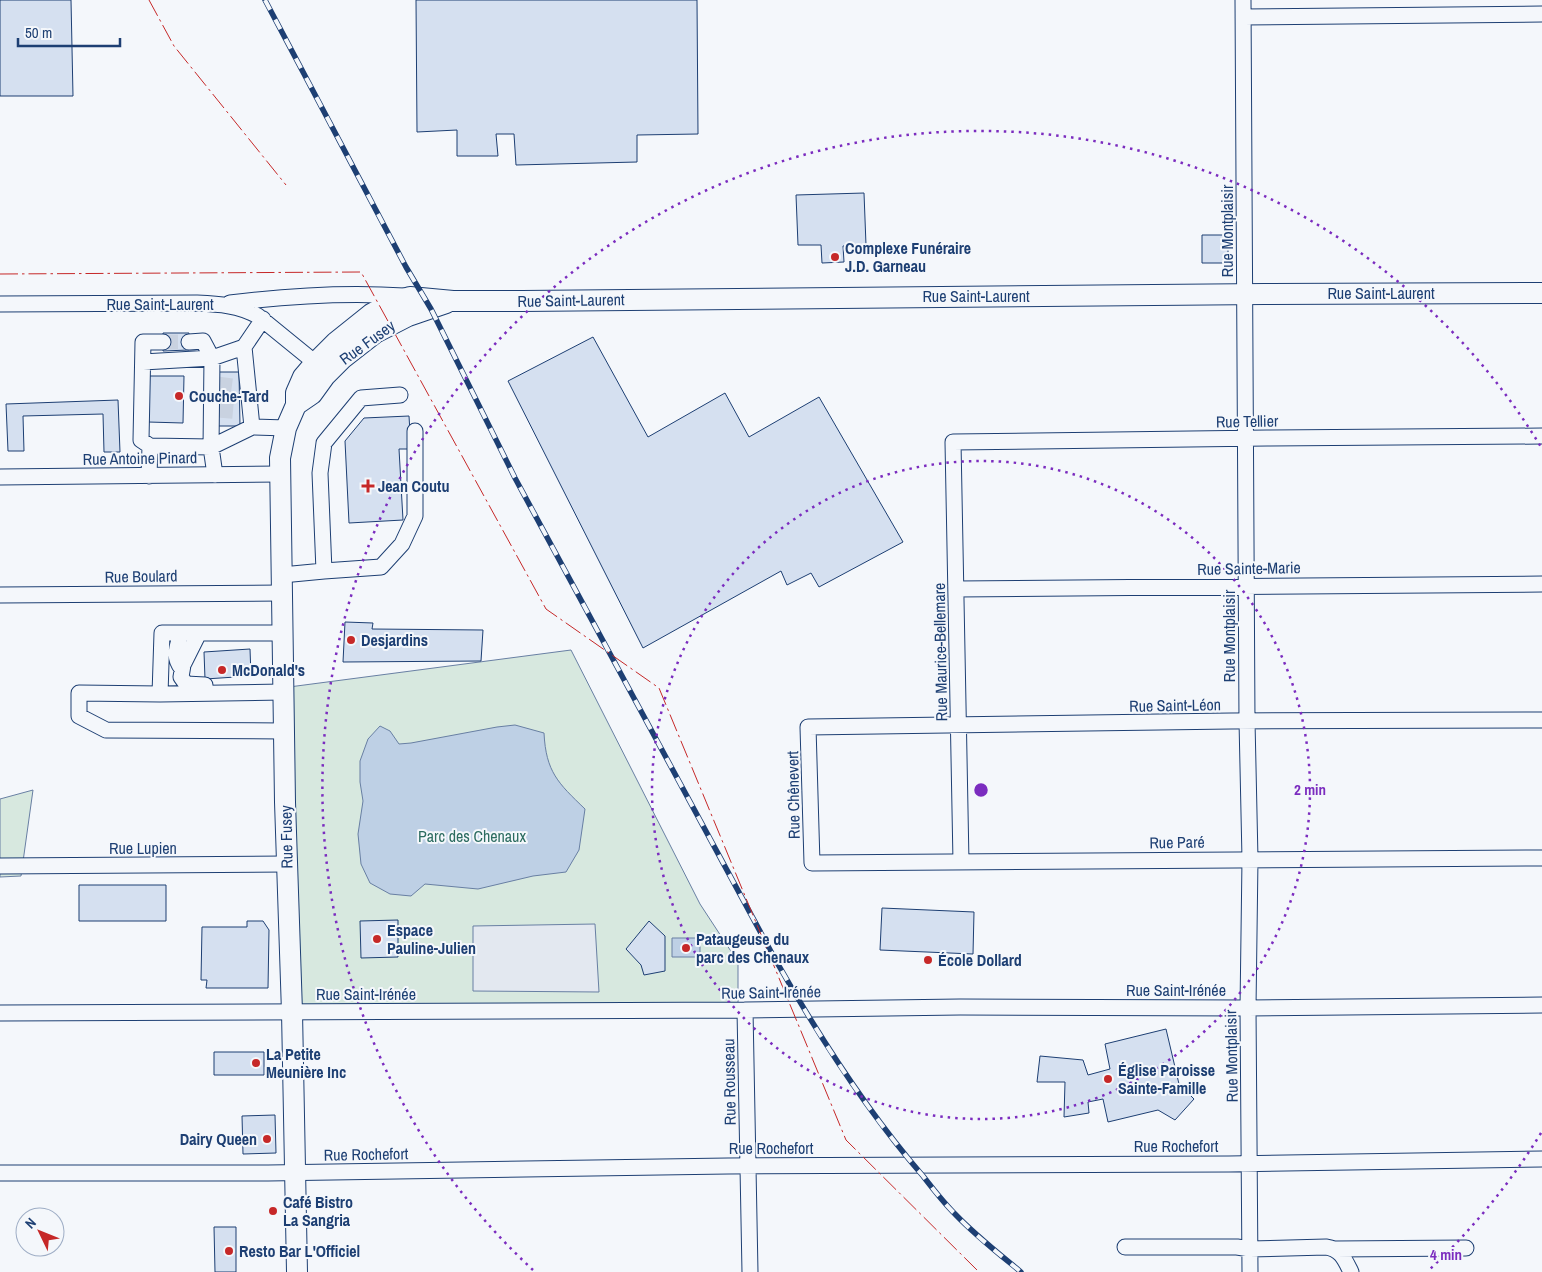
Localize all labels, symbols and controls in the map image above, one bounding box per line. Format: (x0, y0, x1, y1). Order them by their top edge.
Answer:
scale bar (18, 15, 120, 47)
text: 50 m (25, 22, 52, 43)
street label: Rue Montplaisir (1216, 184, 1238, 277)
place label: Complexe Funéraire J.D. Garneau (845, 237, 971, 277)
marker: Complexe Funéraire J.D. Garneau (829, 251, 841, 263)
street label: Rue Saint-Laurent (1327, 282, 1435, 304)
street label: Rue Saint-Laurent (922, 285, 1030, 307)
street label: Rue Saint-Laurent (517, 288, 625, 312)
street label: Rue Saint-Laurent (106, 293, 214, 315)
street label: Rue Fusey (335, 314, 399, 370)
place label: Couche-Tard (189, 385, 269, 407)
marker: Couche-Tard (173, 390, 185, 402)
street label: Rue Tellier (1216, 409, 1279, 433)
street label: Rue Antoine Pinard (83, 446, 197, 470)
place label: Jean Coutu (378, 475, 449, 497)
marker: Jean Coutu (362, 480, 374, 492)
street label: Rue Sainte-Marie (1197, 556, 1301, 580)
street label: Rue Boulard (104, 564, 178, 588)
street label: Rue Maurice-Bellemare (928, 583, 952, 721)
street label: Rue Montplaisir (1218, 589, 1240, 682)
place label: Desjardins (361, 629, 428, 651)
marker: Desjardins (345, 634, 357, 646)
place label: McDonald's (232, 659, 305, 681)
marker: McDonald's (216, 664, 228, 676)
street label: Rue Saint-Léon (1129, 693, 1221, 717)
street label: Rue Chênevert (781, 750, 805, 839)
text: 2 min (1294, 779, 1326, 800)
centre of rings (972, 781, 990, 799)
street label: Rue Fusey (274, 805, 298, 869)
park label: Parc des Chenaux (418, 825, 526, 847)
street label: Rue Paré (1149, 831, 1205, 853)
street label: Rue Lupien (109, 837, 177, 859)
place label: Espace Pauline-Julien (387, 919, 476, 959)
place label: Pataugeuse du parc des Chenaux (696, 928, 810, 968)
marker: Espace Pauline-Julien (371, 933, 383, 945)
marker: Pataugeuse du parc des Chenaux (680, 942, 692, 954)
place label: École Dollard (938, 949, 1022, 971)
marker: École Dollard (922, 954, 934, 966)
street label: Rue Saint-Irénée (1126, 979, 1226, 1001)
street label: Rue Saint-Irénée (721, 980, 821, 1004)
street label: Rue Saint-Irénée (316, 983, 416, 1005)
street label: Rue Montplaisir (1219, 1009, 1243, 1102)
street label: Rue Rousseau (717, 1038, 741, 1126)
place label: La Petite Meunière Inc (266, 1043, 346, 1083)
marker: La Petite Meunière Inc (250, 1057, 262, 1069)
place label: Église Paroisse Sainte-Famille (1118, 1059, 1215, 1099)
marker: Église Paroisse Sainte-Famille (1102, 1073, 1114, 1085)
place label: Dairy Queen (180, 1128, 257, 1150)
marker: Dairy Queen (261, 1133, 273, 1145)
street label: Rue Rochefort (1134, 1135, 1219, 1157)
street label: Rue Rochefort (729, 1137, 814, 1159)
street label: Rue Rochefort (324, 1142, 409, 1166)
place label: Café Bistro La Sangria (283, 1191, 353, 1231)
marker: Café Bistro La Sangria (267, 1205, 279, 1217)
north arrow (15, 1207, 65, 1257)
text: N (21, 1214, 40, 1232)
place label: Resto Bar L'Officiel (239, 1240, 360, 1262)
text: 4 min (1430, 1244, 1462, 1265)
marker: Resto Bar L'Officiel (223, 1245, 235, 1257)

